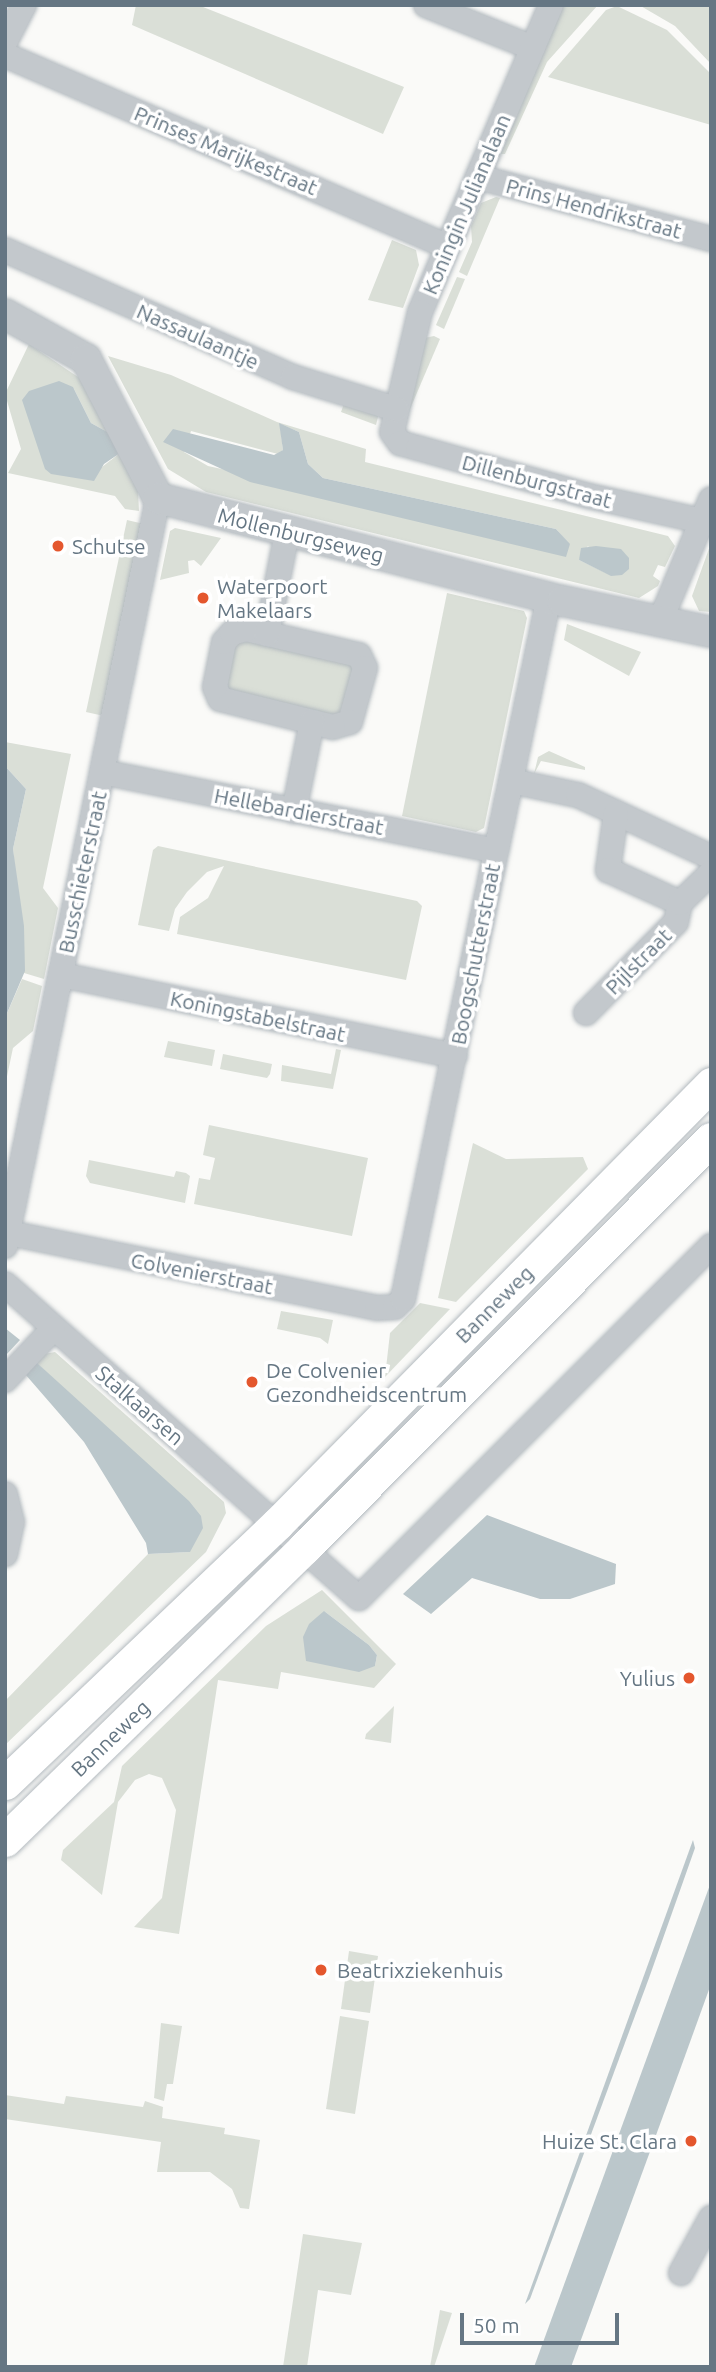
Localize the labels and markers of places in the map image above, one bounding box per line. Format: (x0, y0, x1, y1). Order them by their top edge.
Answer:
place label: Schutse (72, 533, 146, 559)
marker: Schutse (50, 538, 66, 554)
place label: Waterpoort Makelaars (217, 573, 328, 623)
marker: Waterpoort Makelaars (195, 590, 211, 606)
place label: De Colvenier Gezondheidscentrum (266, 1357, 467, 1407)
marker: De Colvenier Gezondheidscentrum (244, 1374, 260, 1390)
place label: Yulius (620, 1665, 675, 1691)
marker: Yulius (681, 1670, 697, 1686)
place label: Beatrixziekenhuis (337, 1957, 503, 1983)
marker: Beatrixziekenhuis (311, 1960, 331, 1980)
place label: Huize St. Clara (542, 2128, 677, 2154)
marker: Huize St. Clara (683, 2133, 699, 2149)

